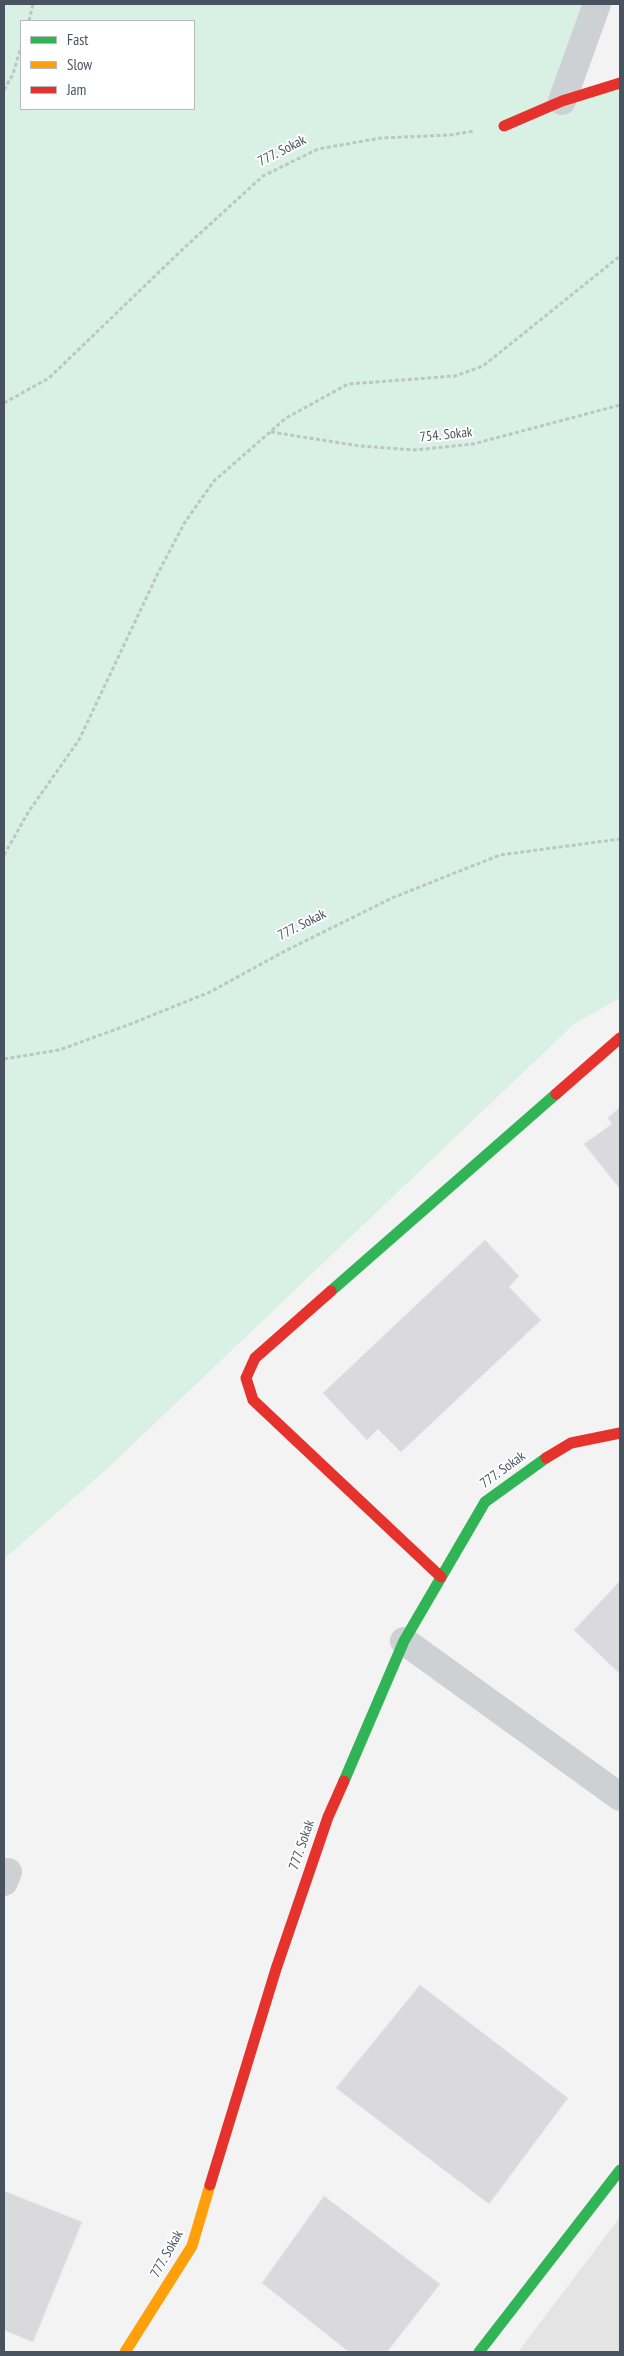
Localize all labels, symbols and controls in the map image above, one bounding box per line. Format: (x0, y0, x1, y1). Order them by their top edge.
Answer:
legend (20, 20, 195, 110)
text: Fast (67, 30, 88, 49)
text: Slow (67, 55, 92, 74)
text: Jam (67, 80, 86, 99)
street label: 777. Sokak (255, 132, 309, 170)
street label: 754. Sokak (419, 424, 473, 446)
street label: 777. Sokak (275, 906, 329, 944)
street label: 777. Sokak (477, 1448, 529, 1492)
street label: 777. Sokak (286, 1818, 318, 1872)
street label: 777. Sokak (147, 2227, 187, 2281)

